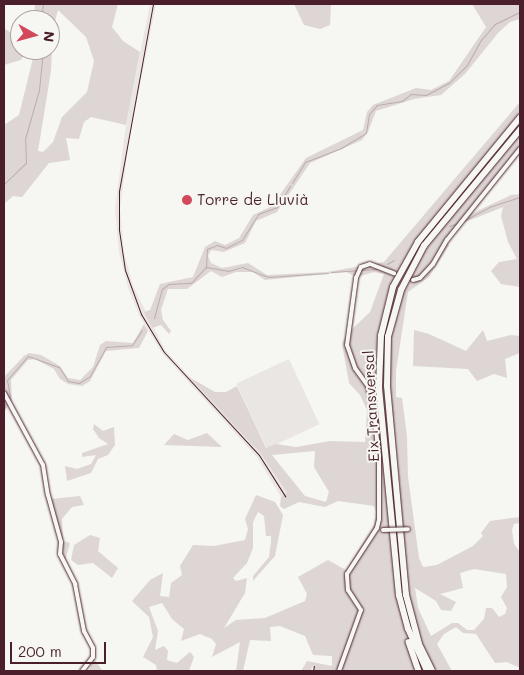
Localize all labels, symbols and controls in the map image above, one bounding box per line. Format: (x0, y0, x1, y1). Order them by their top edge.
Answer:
north arrow (10, 10, 60, 60)
text: N (39, 30, 59, 43)
place label: Torre de Lluvià (197, 191, 309, 209)
marker: Torre de Lluvià (181, 194, 193, 206)
street label: Eix Transversal (359, 350, 383, 462)
scale bar (12, 632, 109, 664)
text: 200 m (18, 641, 62, 661)

